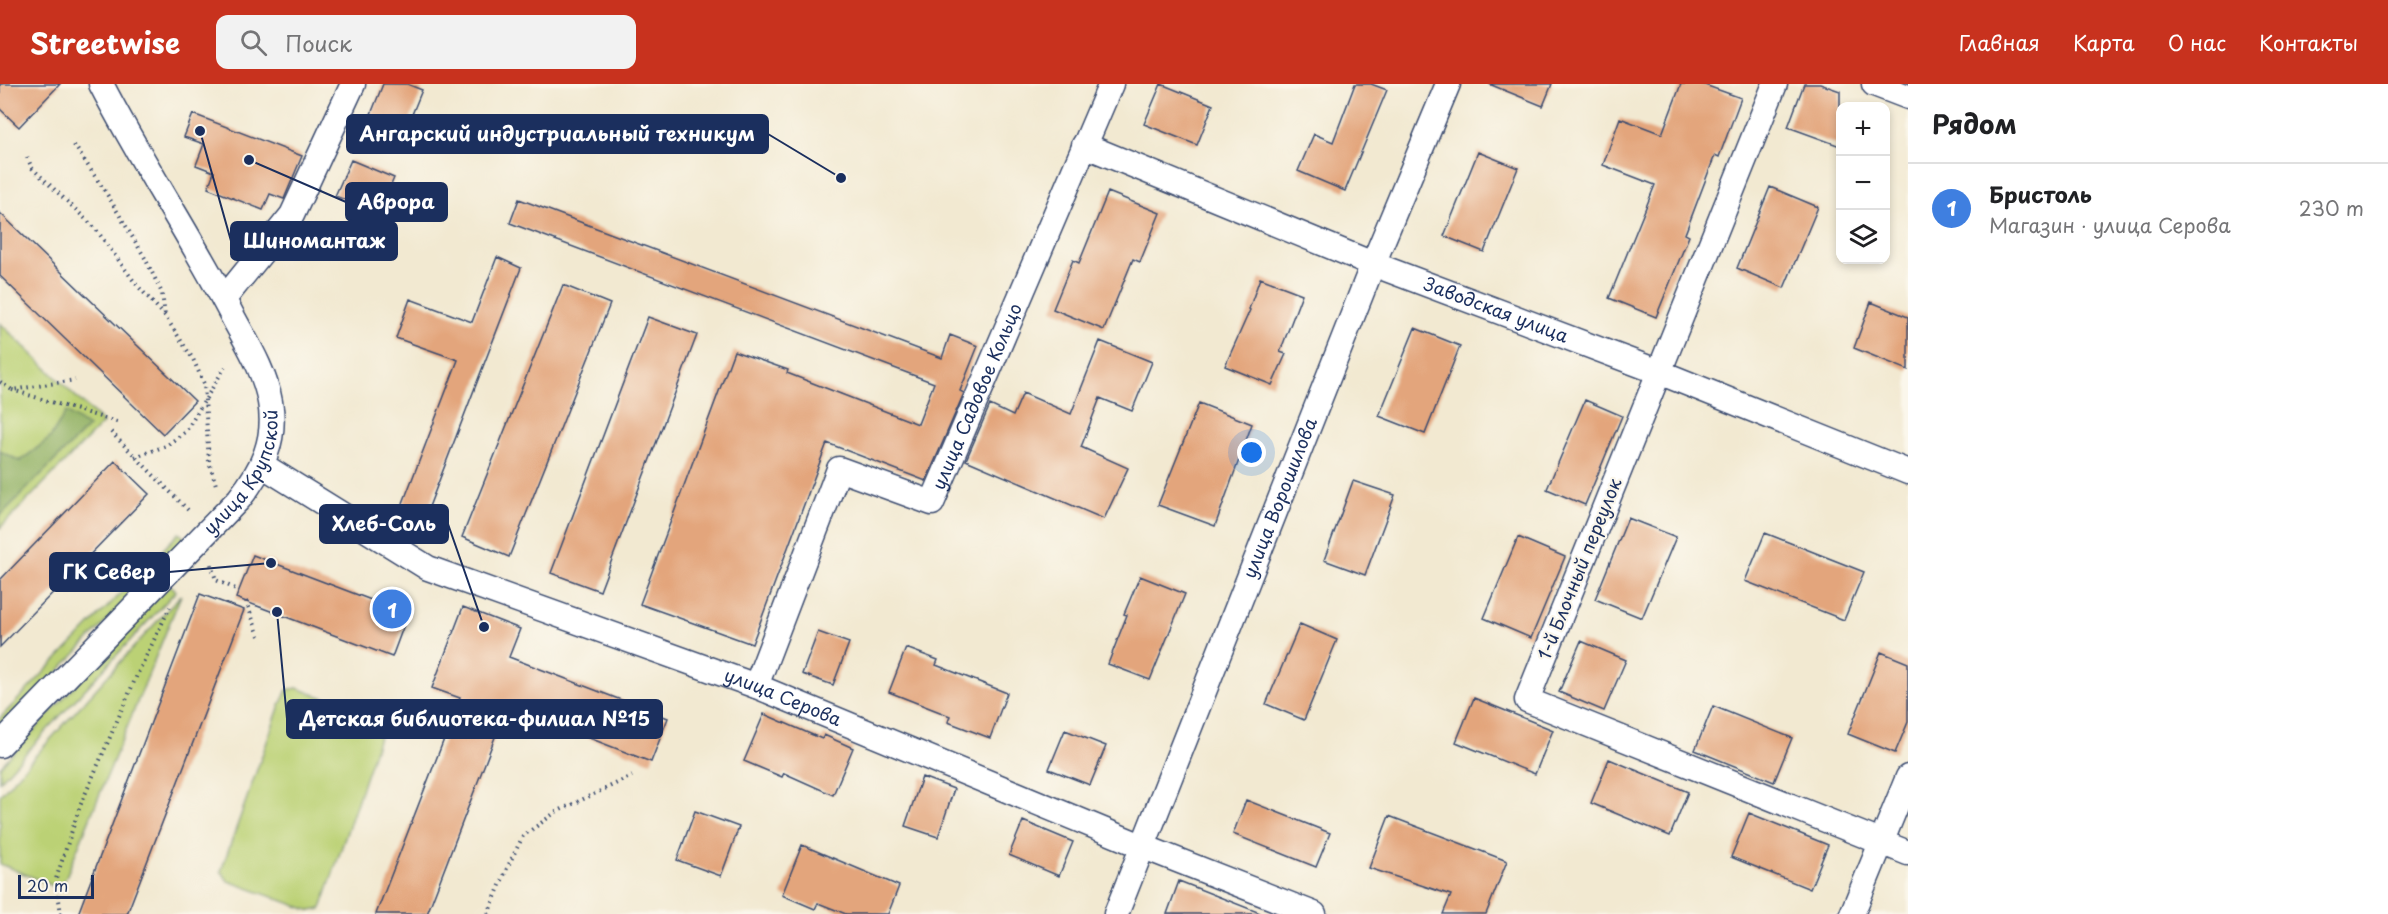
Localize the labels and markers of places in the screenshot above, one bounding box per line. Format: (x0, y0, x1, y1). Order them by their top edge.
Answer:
callout: Ангарский индустриальный техникум (347, 115, 768, 153)
callout: Аврора (346, 183, 447, 221)
callout: Шиномантаж (231, 222, 397, 260)
callout: Хлеб-Соль (320, 505, 448, 543)
callout: ГК Север (50, 553, 169, 591)
pin: 1 (372, 586, 412, 632)
callout: Детская библиотека-филиал №15 (287, 700, 662, 738)

